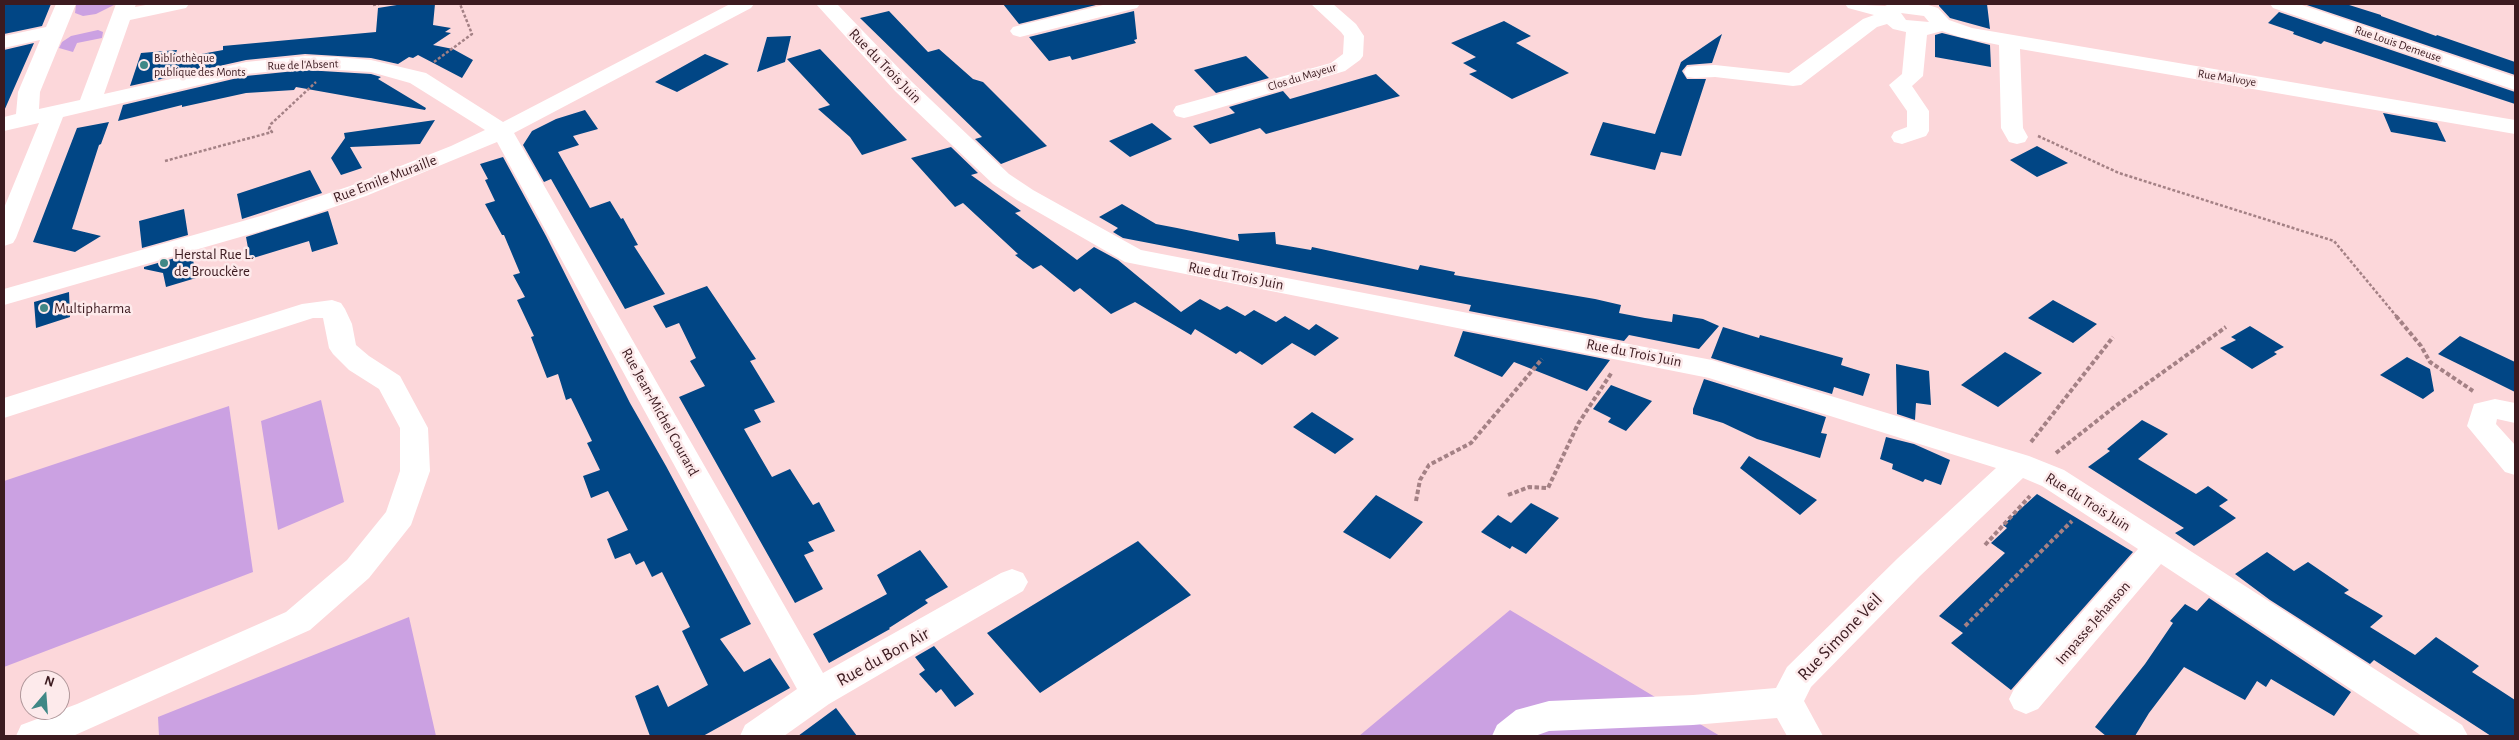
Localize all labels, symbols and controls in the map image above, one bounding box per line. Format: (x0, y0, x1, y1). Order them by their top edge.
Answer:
street label: Rue Louis Demeuse (2353, 22, 2443, 66)
street label: Rue du Trois Juin (845, 25, 925, 107)
place label: Bibliothèque publique des Monts (154, 51, 246, 79)
street label: Rue de l'Absent (267, 57, 339, 73)
marker: Bibliothèque publique des Monts (138, 59, 150, 71)
street label: Clos du Mayeur (1266, 60, 1338, 94)
street label: Rue Malvoye (2197, 66, 2257, 90)
street label: Rue Emile Muraille (331, 151, 439, 207)
place label: Herstal Rue L. de Brouckère (174, 245, 254, 280)
marker: Herstal Rue L. de Brouckère (158, 257, 170, 269)
street label: Rue du Trois Juin (1187, 258, 1285, 294)
place label: Multipharma (54, 299, 131, 317)
marker: Multipharma (38, 302, 50, 314)
street label: Rue du Trois Juin (1585, 335, 1683, 371)
street label: Rue Jean-Michel Courard (617, 345, 703, 479)
street label: Rue du Trois Juin (2042, 469, 2134, 535)
street label: Impasse Jehanson (2052, 577, 2134, 669)
street label: Rue Simone Veil (1793, 589, 1887, 685)
street label: Rue du Bon Air (833, 623, 933, 691)
north arrow (20, 670, 70, 720)
text: N (43, 674, 56, 690)

